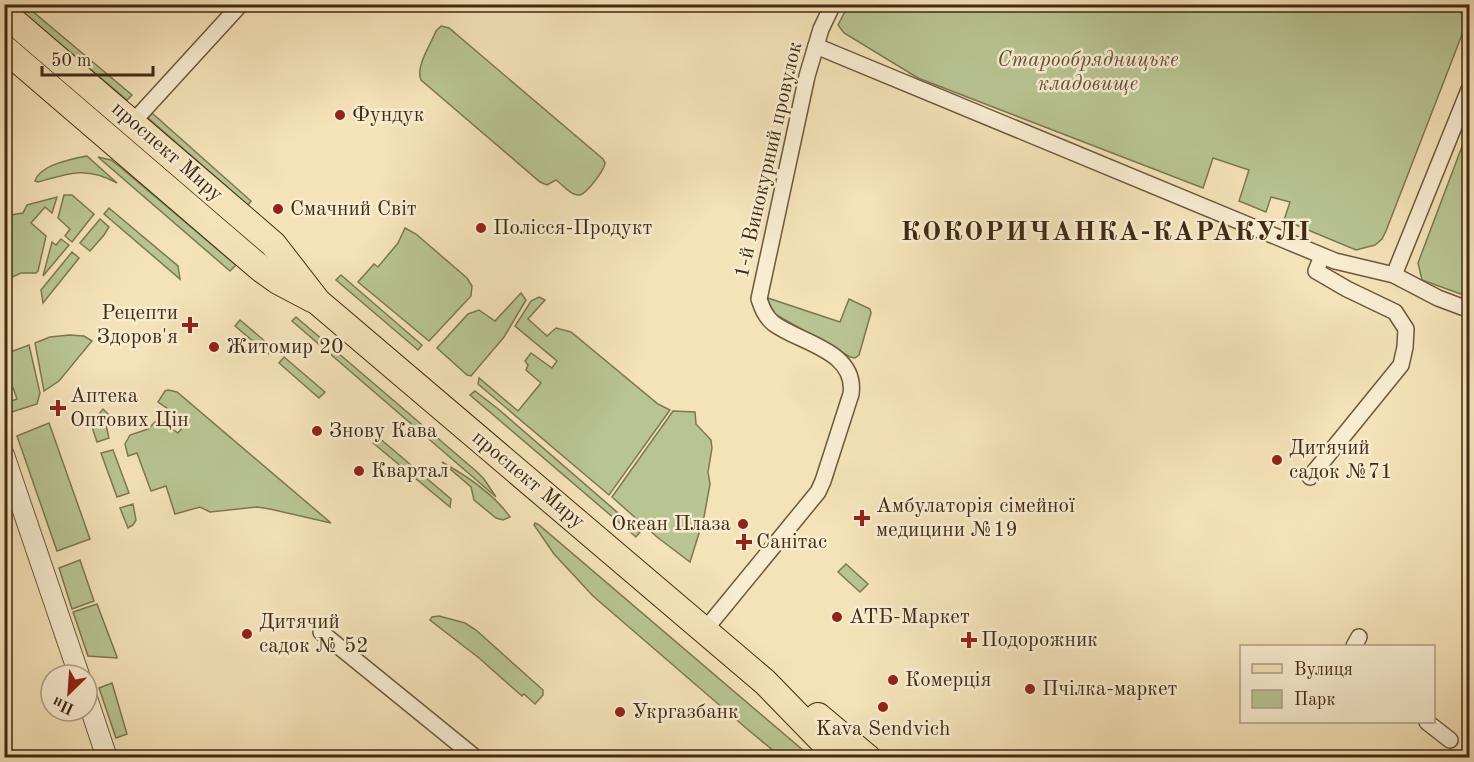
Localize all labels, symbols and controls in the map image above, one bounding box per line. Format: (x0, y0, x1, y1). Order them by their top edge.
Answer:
scale bar (42, 39, 153, 77)
street label: 1-й Винокурний провулок (732, 39, 807, 280)
park label: Старообрядницьке кладовище (997, 50, 1179, 95)
text: 50 m (51, 52, 91, 70)
street label: проспект Миру (107, 98, 227, 206)
place label: Фундук (352, 105, 425, 126)
marker: Фундук (333, 108, 347, 122)
place label: Смачний Світ (290, 199, 417, 220)
marker: Смачний Світ (271, 202, 285, 216)
place label: Полісся-Продукт (493, 218, 652, 239)
district label: КОКОРИЧАНКА-КАРАКУЛІ (901, 219, 1311, 246)
marker: Полісся-Продукт (474, 221, 488, 235)
place label: Рецепти Здоров'я (97, 303, 178, 348)
marker: Рецепти Здоров'я (183, 318, 197, 332)
place label: Житомир 20 (226, 337, 343, 358)
marker: Житомир 20 (207, 340, 221, 354)
place label: Аптека Оптових Цін (70, 386, 189, 431)
marker: Аптека Оптових Цін (51, 401, 65, 415)
place label: Знову Кава (329, 421, 437, 442)
marker: Знову Кава (310, 424, 324, 438)
street label: проспект Миру (468, 427, 588, 533)
place label: Дитячий садок №71 (1289, 438, 1392, 483)
marker: Дитячий садок №71 (1270, 453, 1284, 467)
place label: Квартал (371, 461, 449, 482)
marker: Квартал (352, 464, 366, 478)
place label: Амбулаторія сімейної медицини №19 (876, 496, 1075, 541)
marker: Амбулаторія сімейної медицини №19 (853, 509, 871, 527)
place label: Океан Плаза (611, 514, 731, 535)
marker: Океан Плаза (736, 517, 750, 531)
place label: Санітас (756, 532, 827, 553)
marker: Санітас (737, 535, 751, 549)
place label: АТБ-Маркет (849, 607, 970, 628)
marker: АТБ-Маркет (830, 610, 844, 624)
place label: Дитячий садок № 52 (259, 612, 368, 657)
marker: Дитячий садок № 52 (240, 627, 254, 641)
place label: Подорожник (981, 630, 1098, 651)
marker: Подорожник (962, 633, 976, 647)
legend (1240, 645, 1435, 723)
text: Вулиця (1294, 661, 1353, 679)
north arrow (39, 663, 99, 723)
place label: Комерція (905, 670, 992, 691)
marker: Комерція (886, 673, 900, 687)
place label: Пчілка-маркет (1042, 679, 1178, 700)
marker: Пчілка-маркет (1023, 682, 1037, 696)
text: Парк (1294, 691, 1335, 709)
text: Пн (50, 693, 77, 717)
marker: Kava Sendvich (876, 700, 890, 714)
place label: Укргазбанк (632, 702, 739, 723)
marker: Укргазбанк (613, 705, 627, 719)
place label: Kava Sendvich (816, 719, 950, 740)

